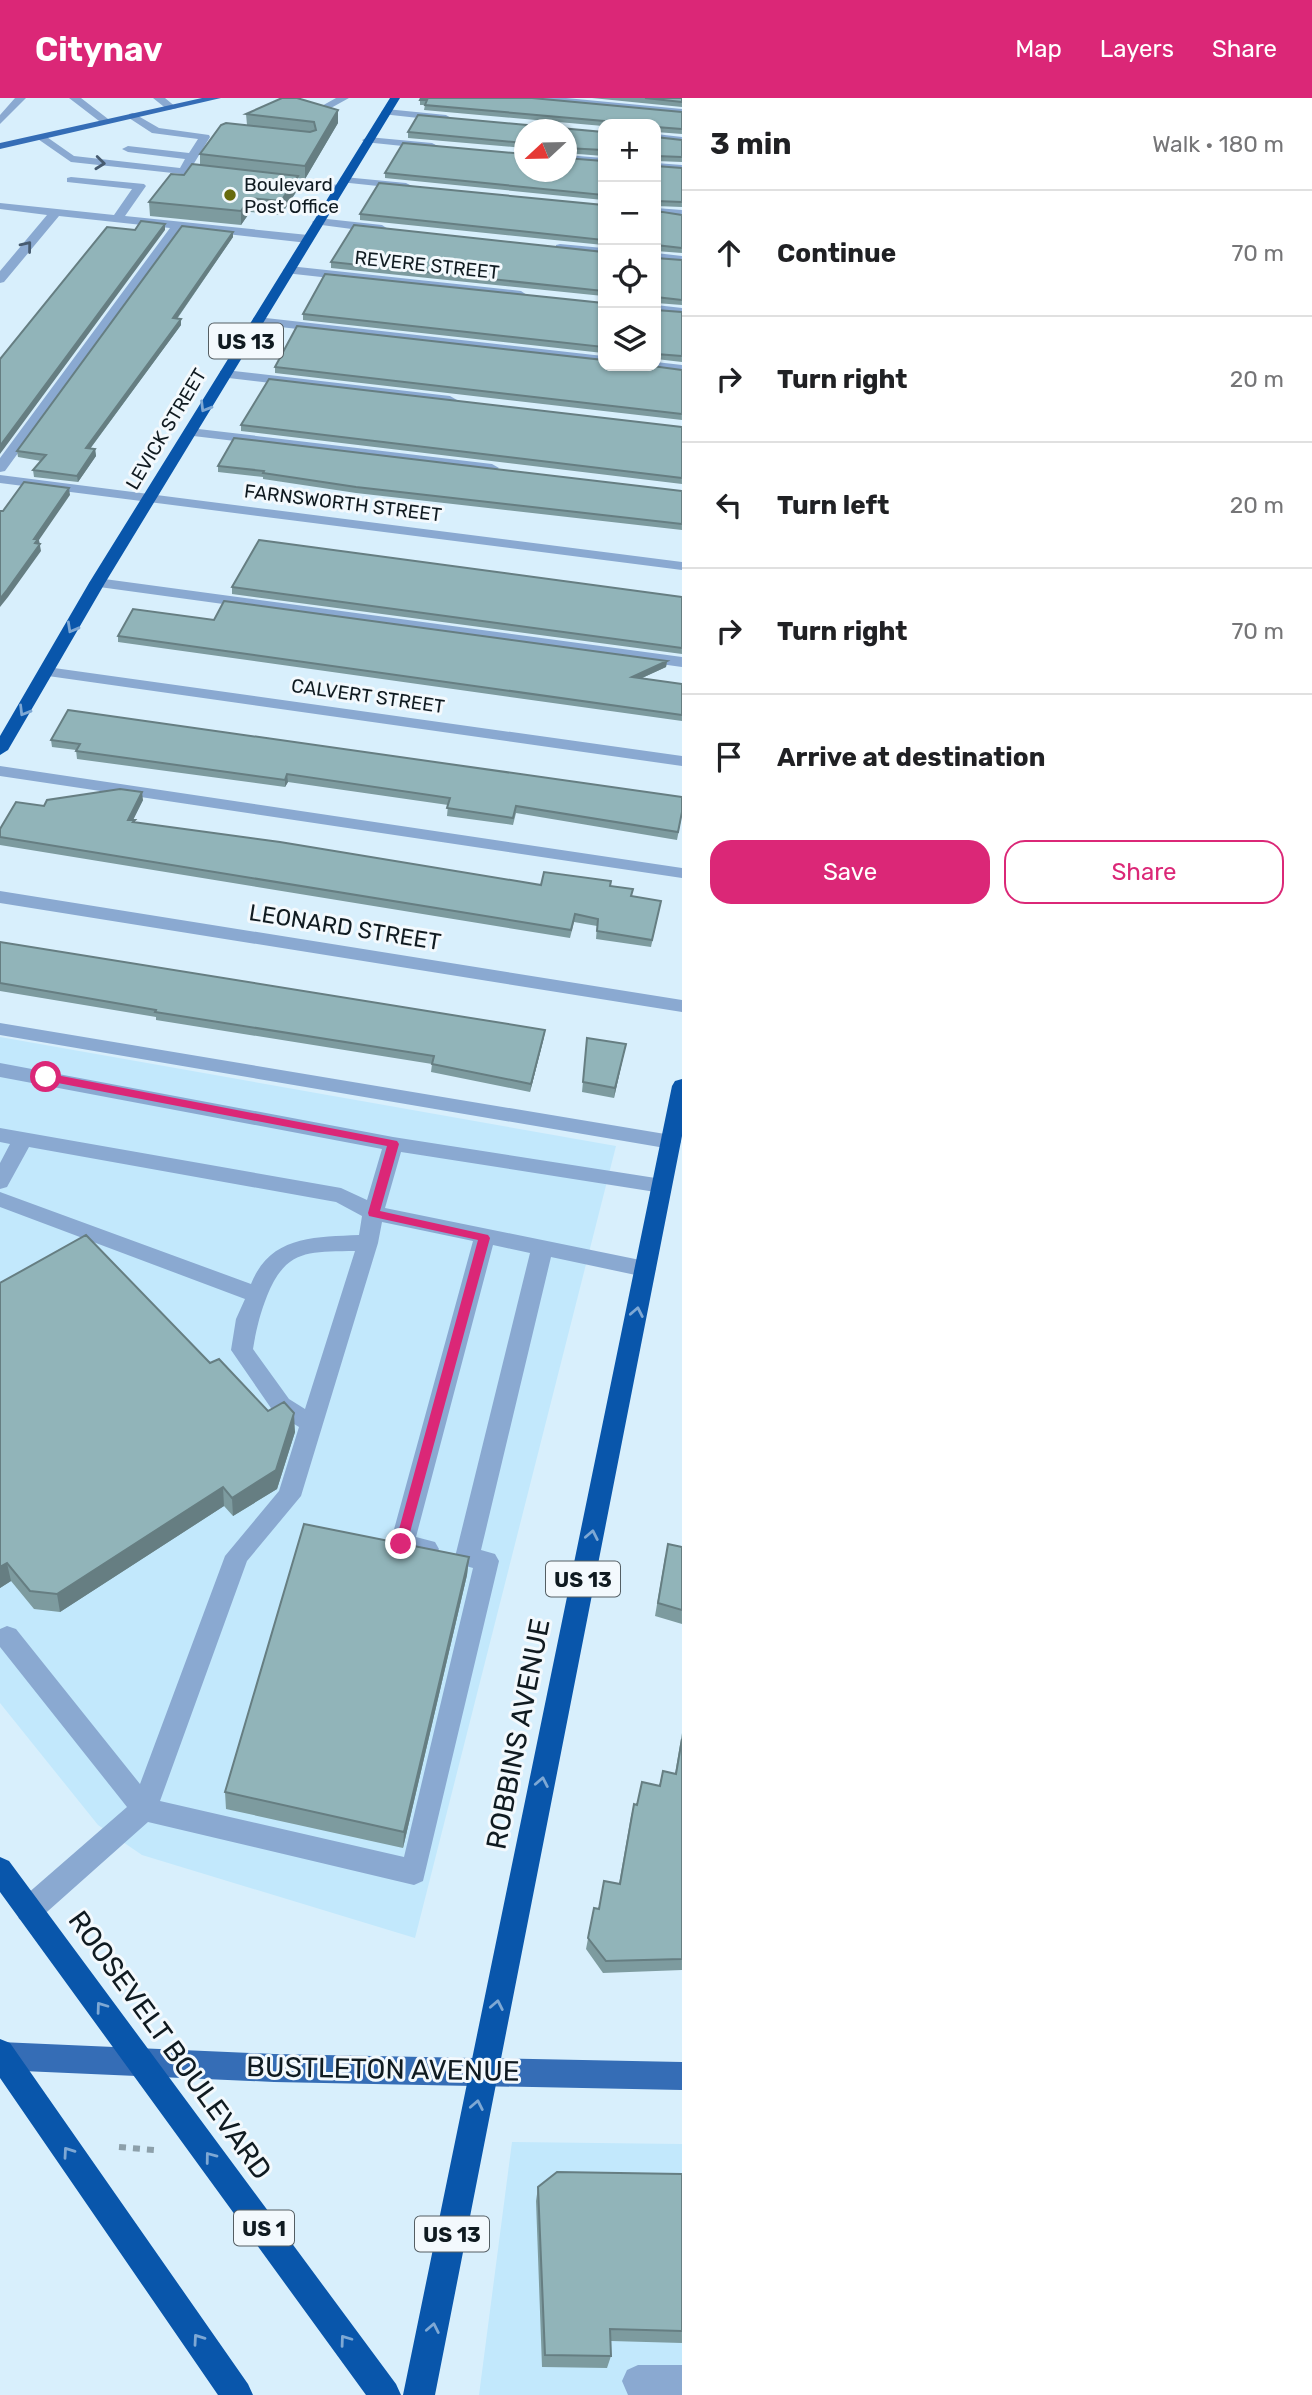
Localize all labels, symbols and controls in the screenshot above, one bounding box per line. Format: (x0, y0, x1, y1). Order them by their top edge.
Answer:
text: Citynav (35, 30, 163, 69)
text: Map (1015, 35, 1062, 63)
text: Layers (1100, 35, 1174, 63)
text: Share (1212, 35, 1277, 63)
north arrow (514, 119, 577, 182)
map controls (598, 119, 661, 371)
button: + (598, 119, 661, 182)
text: 3 min (710, 126, 792, 162)
text: Walk · 180 m (1152, 130, 1284, 158)
one-way arrow (95, 156, 106, 171)
place label: Boulevard Post Office (244, 173, 339, 218)
button: − (598, 182, 661, 245)
marker: Boulevard Post Office (222, 187, 238, 203)
icon: ahead (710, 234, 748, 272)
text: Continue (777, 238, 896, 269)
text: 70 m (1232, 239, 1284, 267)
one-way arrow (19, 241, 32, 254)
button: locate (598, 245, 661, 308)
street label: REVERE STREET (353, 246, 501, 284)
button: layers (598, 308, 661, 371)
road number: US 13 (209, 324, 283, 358)
icon: right (710, 360, 748, 398)
street label: LEVICK STREET (121, 364, 211, 494)
text: Turn right (777, 364, 907, 395)
text: 20 m (1230, 365, 1284, 393)
one-way arrow (200, 399, 213, 412)
street label: FARNSWORTH STREET (243, 479, 443, 527)
icon: left (710, 486, 748, 524)
text: Turn left (777, 490, 889, 521)
text: 20 m (1230, 491, 1284, 519)
icon: right (710, 612, 748, 650)
text: Turn right (777, 616, 907, 647)
text: 70 m (1232, 617, 1284, 645)
one-way arrow (67, 620, 80, 633)
street label: CALVERT STREET (290, 674, 446, 718)
one-way arrow (19, 703, 32, 716)
icon: arrive (710, 738, 748, 776)
text: Arrive at destination (777, 742, 1045, 773)
button: Save (710, 840, 990, 904)
button: Share (1004, 840, 1284, 904)
street label: LEONARD STREET (247, 898, 443, 956)
route start (30, 1061, 61, 1092)
one-way arrow (628, 1306, 643, 1318)
route end (385, 1528, 416, 1559)
one-way arrow (583, 1529, 598, 1541)
road number: US 13 (546, 1562, 620, 1596)
street label: ROBBINS AVENUE (479, 1616, 557, 1852)
one-way arrow (534, 1776, 549, 1788)
street label: ROOSEVELT BOULEVARD (62, 1904, 278, 2186)
one-way arrow (489, 1999, 504, 2011)
one-way arrow (96, 2002, 109, 2015)
street label: BUSTLETON AVENUE (246, 2050, 520, 2088)
one-way arrow (469, 2099, 484, 2111)
one-way arrow (64, 2147, 77, 2160)
one-way arrow (206, 2152, 219, 2164)
road number: US 1 (234, 2210, 294, 2246)
road number: US 13 (415, 2216, 489, 2252)
one-way arrow (424, 2322, 439, 2334)
one-way arrow (194, 2334, 206, 2347)
one-way arrow (341, 2335, 353, 2348)

